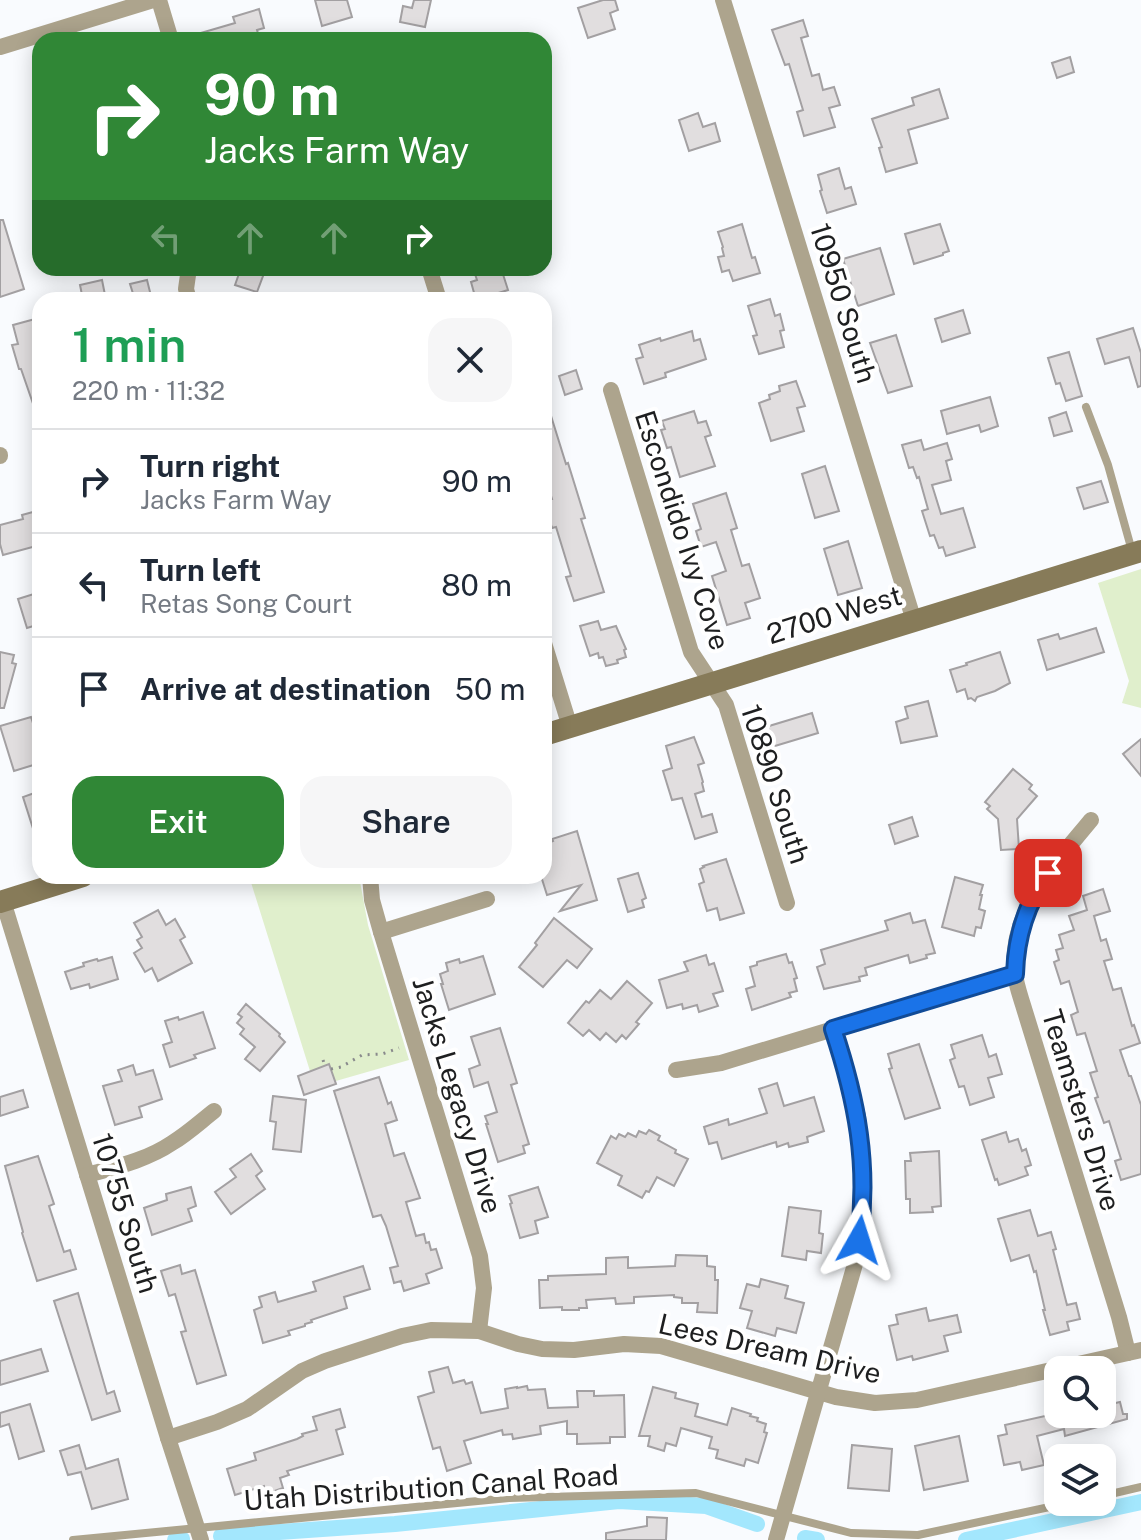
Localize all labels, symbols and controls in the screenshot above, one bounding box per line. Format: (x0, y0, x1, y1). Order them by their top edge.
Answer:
text: 90 m (204, 62, 340, 128)
icon: right (72, 64, 176, 168)
text: Jacks Farm Way (204, 129, 469, 171)
icon: left (144, 216, 188, 260)
icon: ahead (228, 216, 272, 260)
icon: ahead (312, 216, 356, 260)
icon: right (396, 216, 440, 260)
street label: 10950 South (804, 219, 884, 387)
text: 1 min (72, 316, 186, 373)
button: close (428, 318, 512, 402)
text: 220 m · 11:32 (72, 375, 225, 406)
street label: Escondido Ivy Cove (629, 406, 737, 654)
text: Turn right (140, 448, 280, 484)
icon: right (72, 459, 116, 503)
text: 90 m (442, 463, 512, 499)
text: Jacks Farm Way (140, 484, 332, 515)
text: Turn left (140, 552, 261, 588)
icon: left (72, 563, 116, 607)
text: 80 m (441, 567, 512, 603)
street label: 2700 West (763, 578, 905, 650)
text: Retas Song Court (140, 588, 352, 619)
icon: arrive (72, 667, 116, 711)
text: Arrive at destination (140, 671, 431, 707)
text: 50 m (455, 671, 526, 707)
street label: 10890 South (735, 700, 817, 868)
button: Exit (72, 776, 284, 868)
button: Share (300, 776, 512, 868)
pin (1014, 839, 1082, 907)
icon: arrive (1026, 851, 1070, 895)
street label: Jacks Legacy Drive (406, 973, 510, 1217)
street label: Teamsters Drive (1036, 1005, 1128, 1215)
street label: 10755 South (86, 1129, 166, 1297)
position arrow (817, 1198, 901, 1282)
street label: Lees Dream Drive (655, 1306, 885, 1390)
map controls (1044, 1356, 1116, 1516)
button: search (1044, 1356, 1116, 1428)
button: layers (1044, 1444, 1116, 1516)
street label: Utah Distribution Canal Road (242, 1457, 620, 1517)

